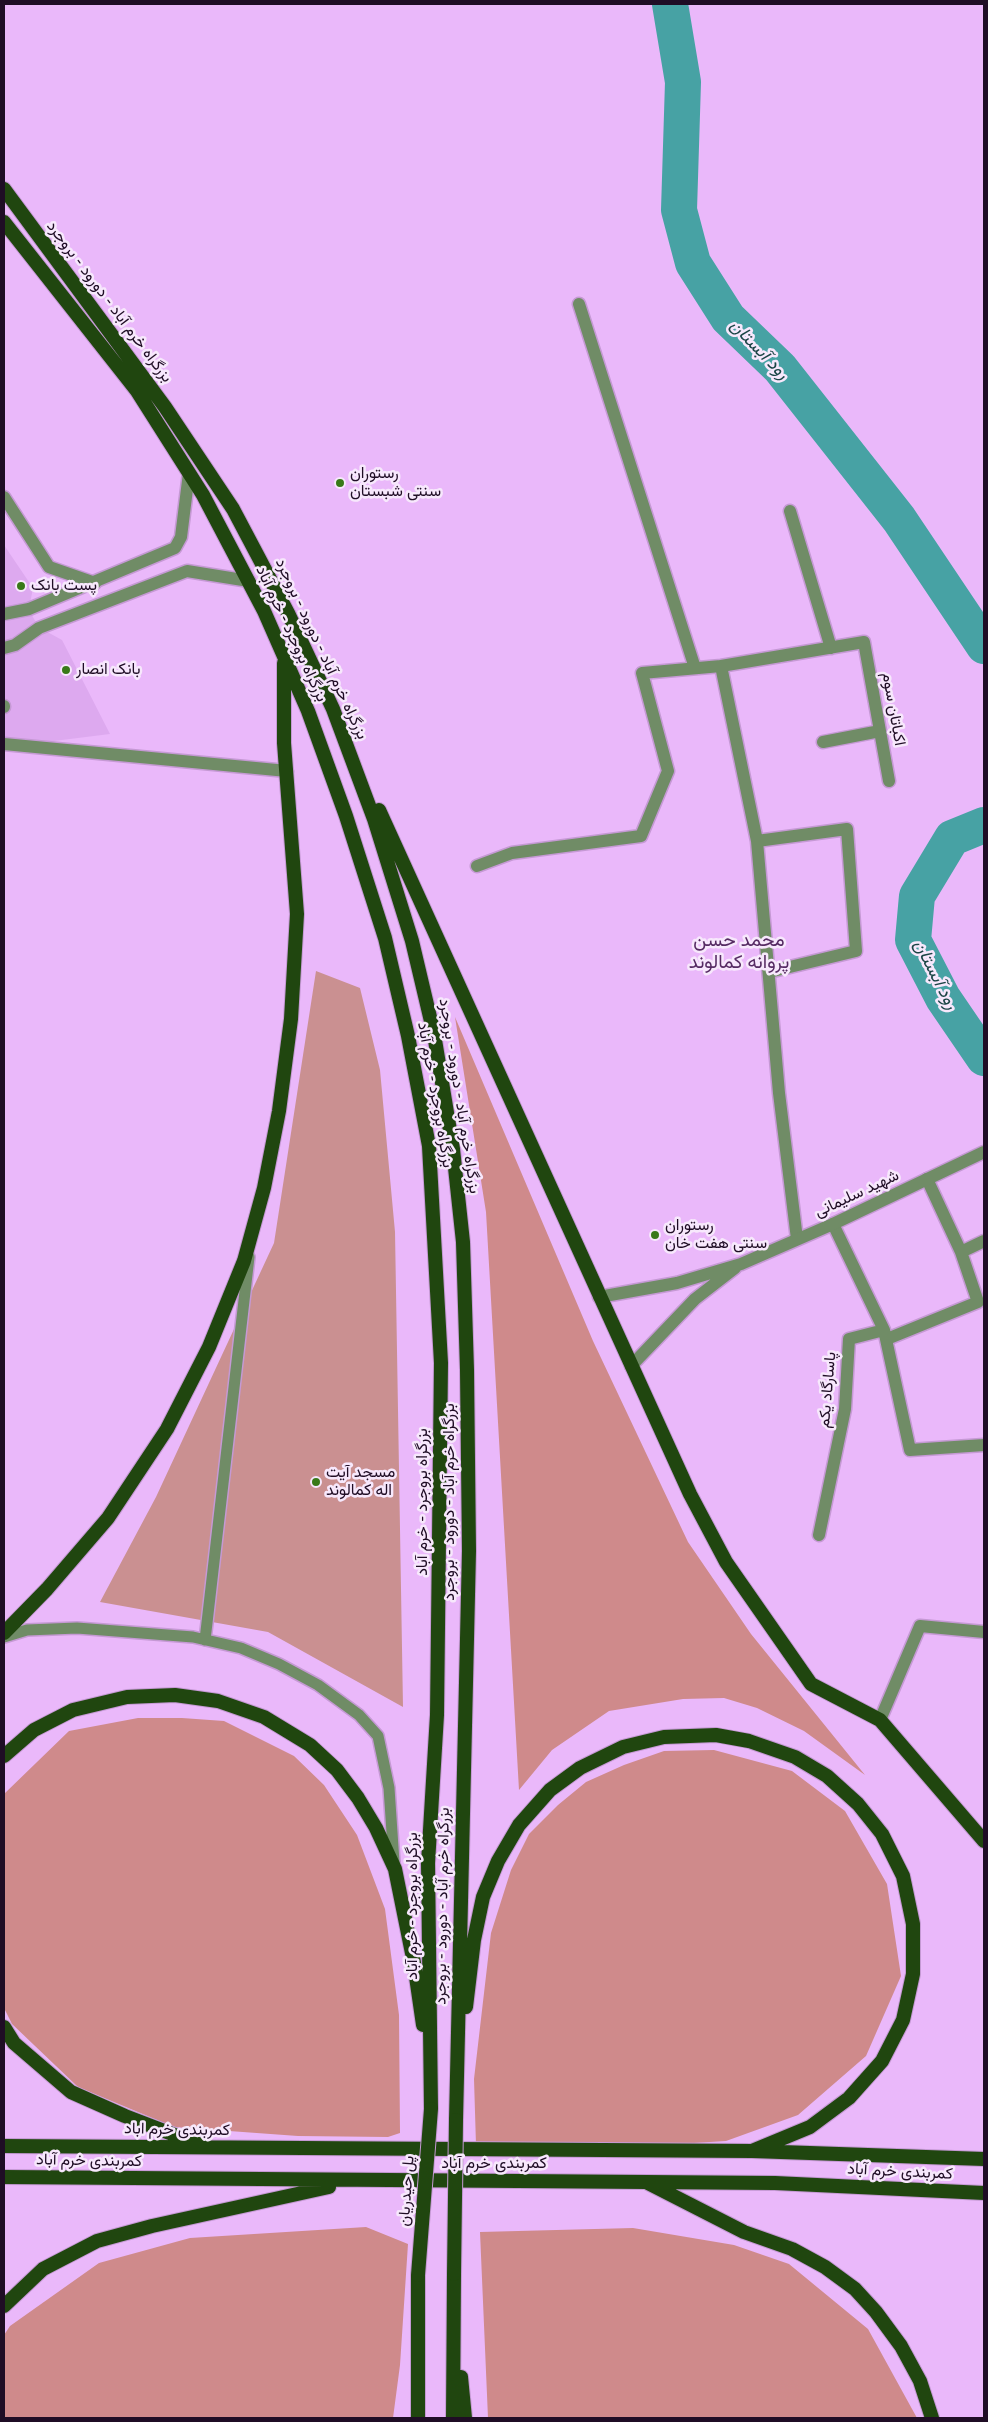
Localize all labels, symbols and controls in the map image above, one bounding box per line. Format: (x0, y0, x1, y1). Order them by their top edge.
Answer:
street label: بزرگراه خرم آباد - دورود - بروجرد (42, 217, 176, 387)
water label: رود آبستان (725, 315, 793, 385)
place label: رستوران سنتی شبستان (350, 464, 441, 502)
marker: رستوران سنتی شبستان (334, 477, 346, 489)
street label: بزرگراه خرم آباد - دورود - بروجرد (271, 556, 371, 742)
street label: بزرگراه بروجرد - خرم آباد (251, 563, 331, 705)
place label: پست بانک (31, 576, 97, 596)
marker: پست بانک (15, 580, 27, 592)
place label: بانک انصار (76, 660, 140, 680)
marker: بانک انصار (60, 664, 72, 676)
street label: اکباتان سوم (877, 671, 909, 747)
district label: محمد حسن پروانه کمالوند (689, 930, 789, 974)
water label: رود آبستان (908, 936, 962, 1014)
street label: بزرگراه خرم آباد - دورود - بروجرد (434, 997, 484, 1195)
street label: بزرگراه بروجرد - خرم آباد (413, 1021, 457, 1169)
street label: شهید سلیمانی (812, 1166, 902, 1222)
place label: رستوران سنتی هفت خان (665, 1216, 767, 1254)
marker: رستوران سنتی هفت خان (649, 1229, 661, 1241)
street label: پاسارگاد یکم (815, 1351, 841, 1429)
street label: بزرگراه خرم آباد - دورود - بروجرد (440, 1403, 460, 1601)
street label: بزرگراه بروجرد - خرم آباد (413, 1428, 433, 1576)
place label: مسجد آیت اله کمالوند (326, 1463, 395, 1501)
marker: مسجد آیت اله کمالوند (310, 1476, 322, 1488)
street label: بزرگراه خرم آباد - دورود - بروجرد (432, 1807, 454, 2005)
street label: بزرگراه بروجرد - خرم آباد (403, 1832, 423, 1980)
street label: کمربندی خرم اباد (124, 2119, 230, 2141)
street label: کمربندی خرم آباد (36, 2150, 142, 2172)
street label: کمربندی خرم آباد (441, 2154, 547, 2174)
street label: پل حیدریان (395, 2155, 419, 2227)
street label: کمربندی خرم آباد (847, 2160, 953, 2184)

